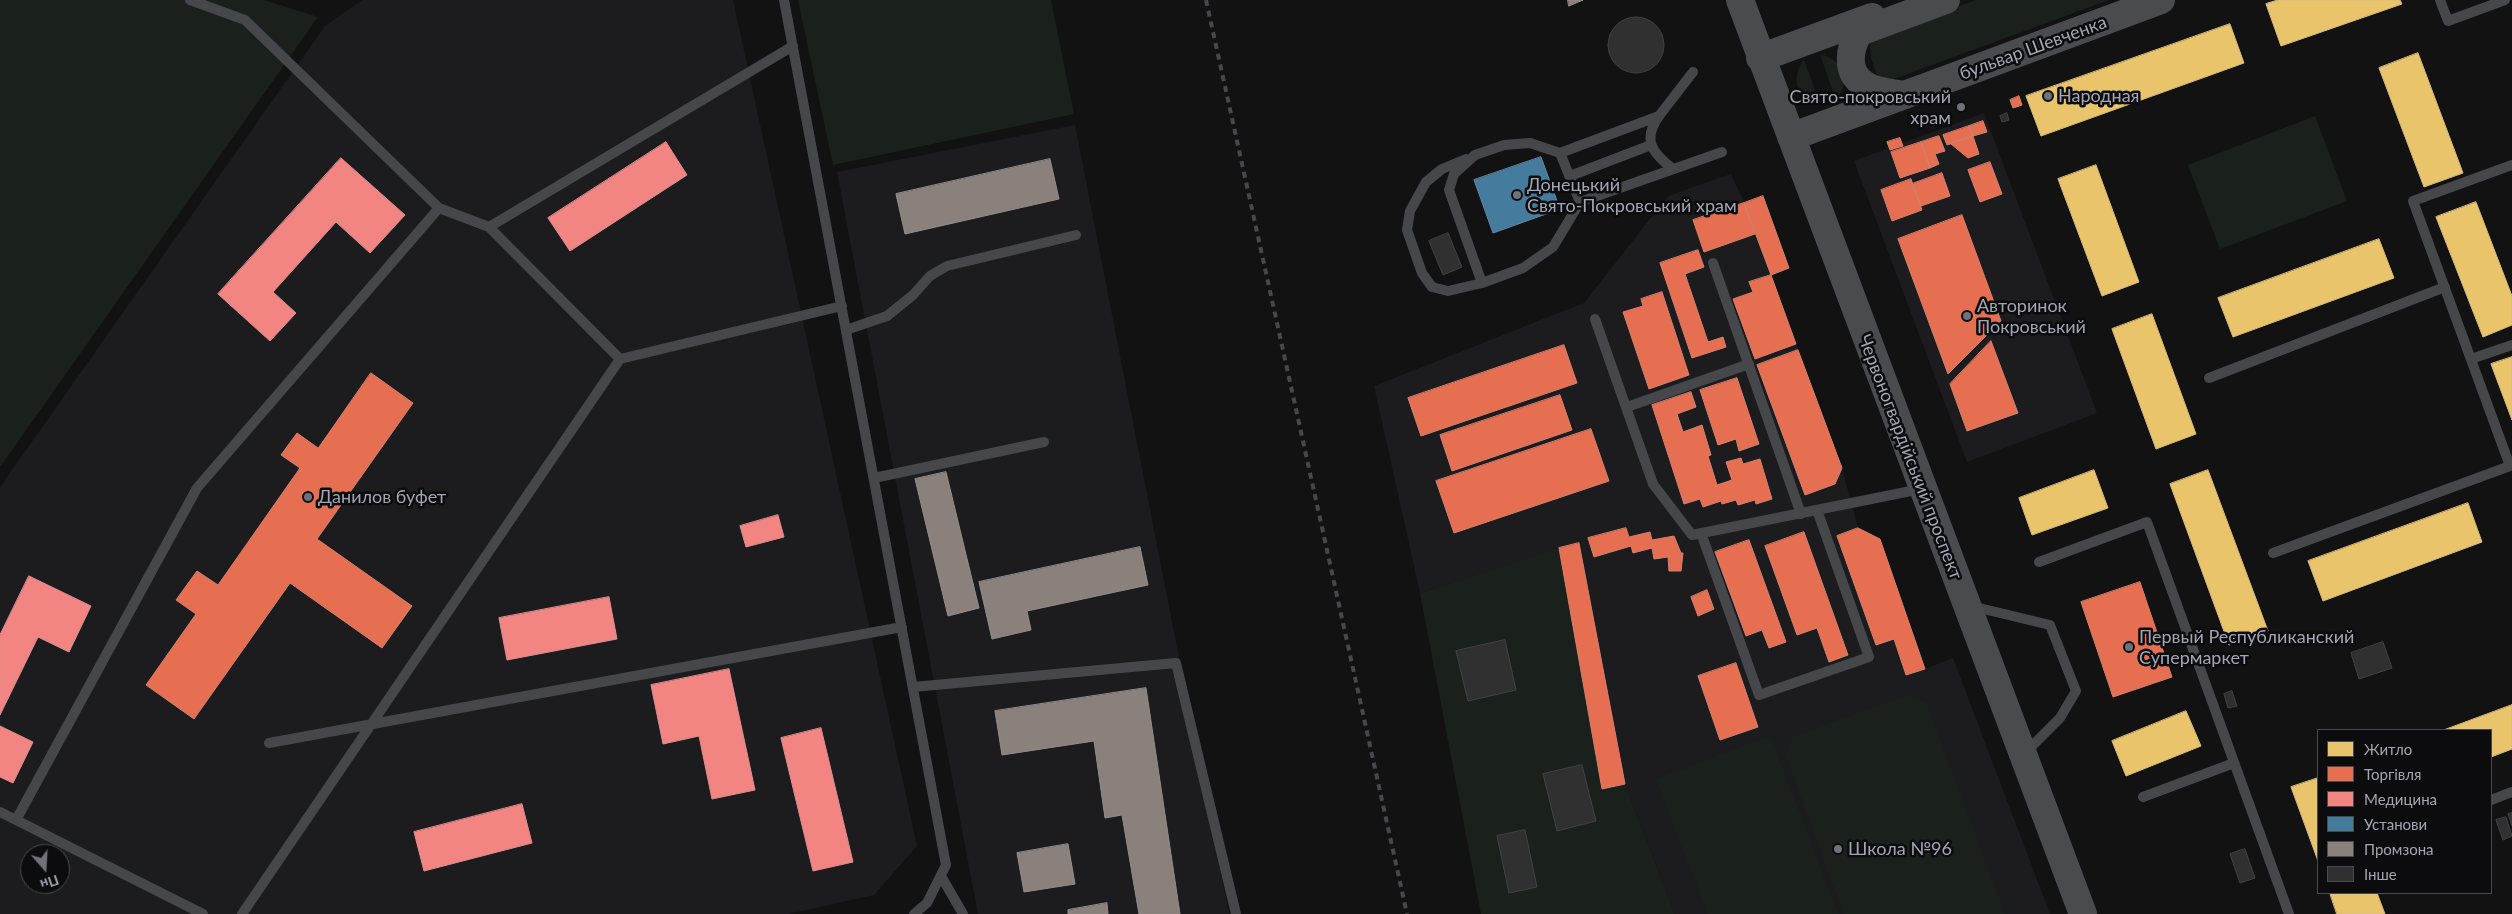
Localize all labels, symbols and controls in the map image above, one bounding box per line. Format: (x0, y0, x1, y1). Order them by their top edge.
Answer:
street label: бульвар Шевченка (1956, 11, 2110, 85)
place label: Народная (2058, 85, 2139, 107)
place label: Свято-покровський храм (1790, 86, 1951, 128)
marker: Народная (2042, 90, 2054, 102)
marker: Свято-покровський храм (1955, 101, 1967, 113)
place label: Донецький Свято-Покровський храм (1527, 174, 1737, 216)
marker: Донецький Свято-Покровський храм (1511, 189, 1523, 201)
place label: Авторинок Покровський (1977, 295, 2086, 338)
marker: Авторинок Покровський (1961, 310, 1973, 322)
street label: Червоногвардійський проспект (1853, 332, 1967, 582)
place label: Данилов буфет (318, 486, 446, 508)
marker: Данилов буфет (302, 491, 314, 503)
place label: Первый Республиканский Супермаркет (2139, 626, 2354, 669)
marker: Первый Республиканский Супермаркет (2123, 641, 2135, 653)
legend (2317, 729, 2492, 894)
text: Житло (2364, 740, 2412, 758)
text: Торгівля (2364, 765, 2421, 783)
text: Медицина (2364, 790, 2437, 808)
text: Установи (2364, 815, 2427, 833)
place label: Школа №96 (1848, 838, 1952, 860)
text: Промзона (2364, 840, 2434, 858)
marker: Школа №96 (1832, 843, 1844, 855)
north arrow (20, 844, 70, 894)
text: Інше (2364, 865, 2397, 883)
text: Пн (38, 872, 61, 894)

